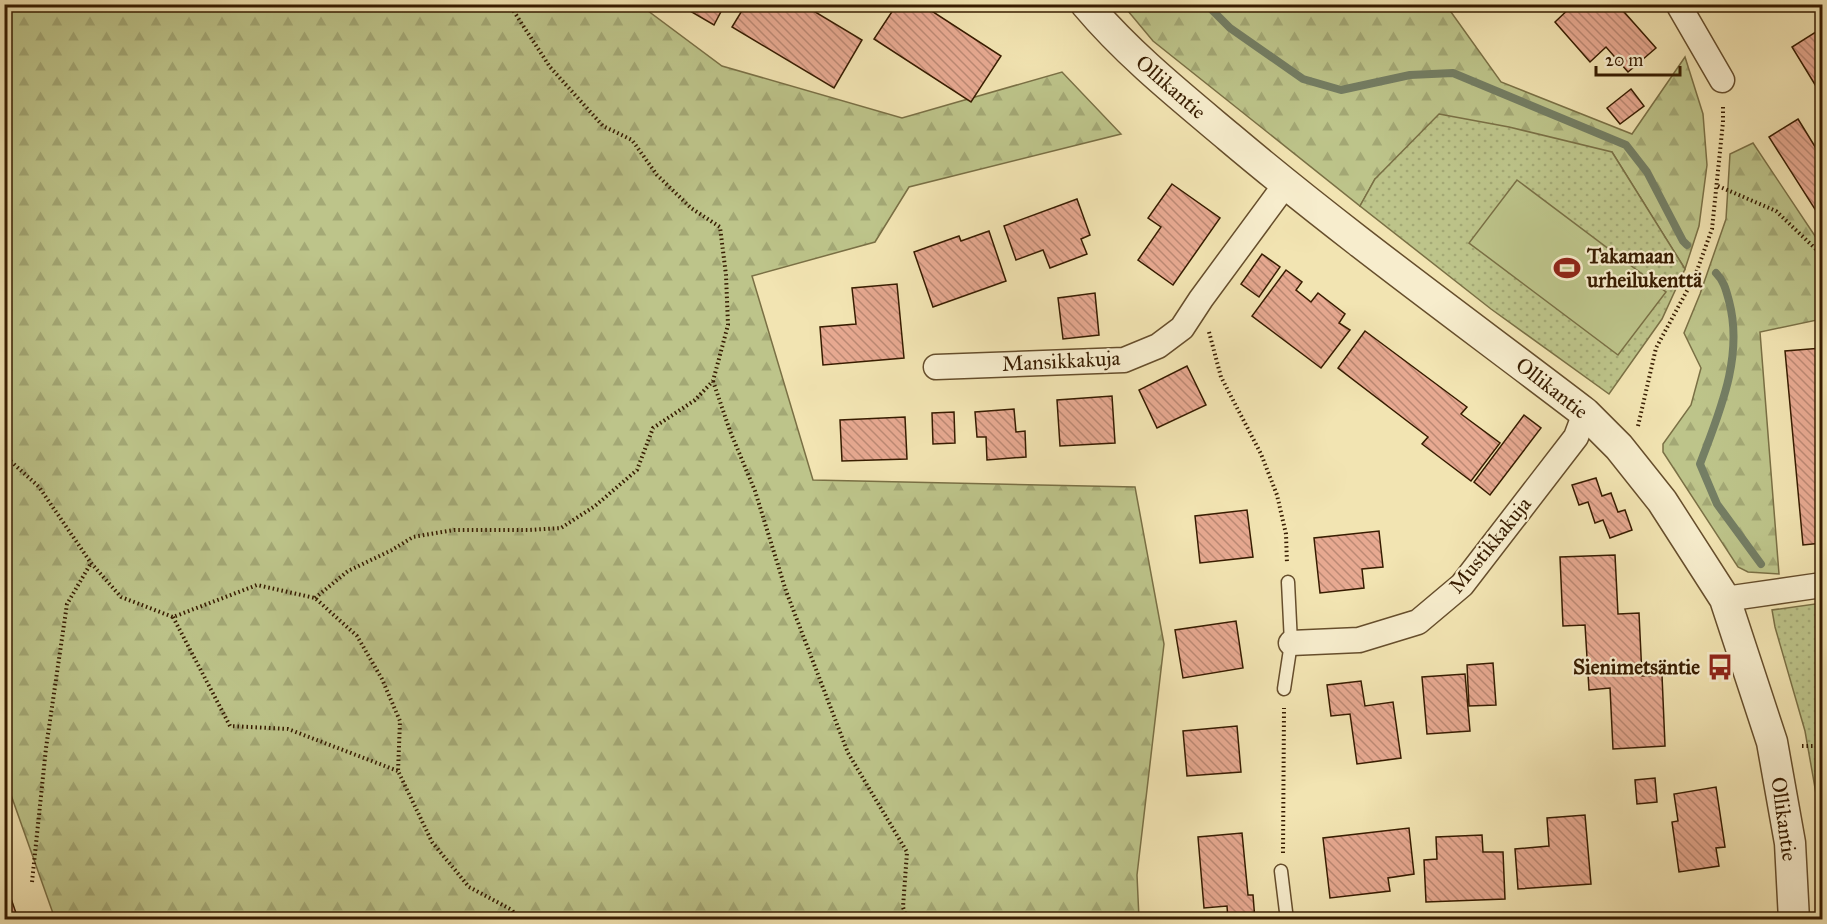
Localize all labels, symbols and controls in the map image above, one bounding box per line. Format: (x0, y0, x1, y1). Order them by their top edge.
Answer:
scale bar (1596, 39, 1680, 77)
street label: Ollikantie (1130, 49, 1212, 125)
text: 20 m (1605, 49, 1643, 71)
place label: Takamaan urheilukenttä (1586, 243, 1703, 293)
sports icon: Takamaan urheilukenttä (1552, 253, 1582, 283)
street label: Mansikkakuja (1001, 345, 1121, 377)
street label: Ollikantie (1511, 352, 1594, 425)
street label: Mustikkakuja (1443, 491, 1537, 599)
bus stop icon: Sienimetsäntie (1705, 652, 1735, 682)
place label: Sienimetsäntie (1573, 654, 1700, 680)
street label: Ollikantie (1765, 775, 1803, 863)

